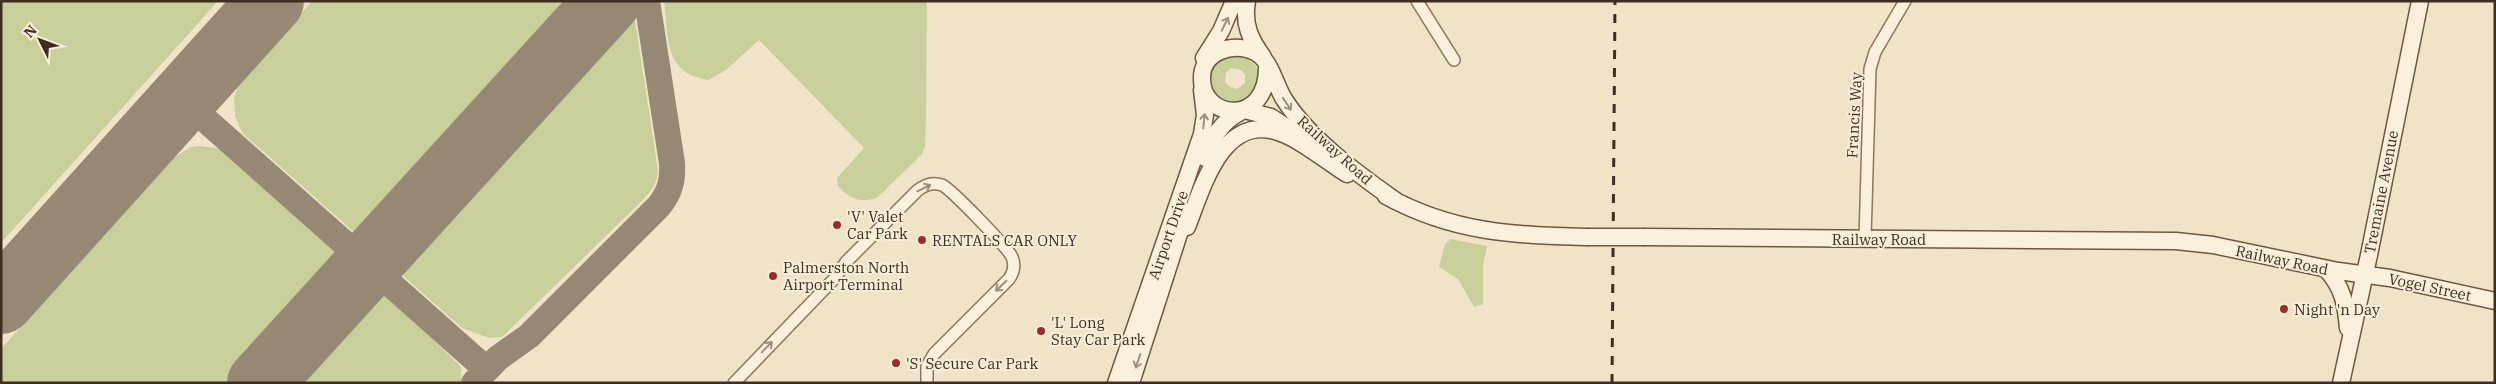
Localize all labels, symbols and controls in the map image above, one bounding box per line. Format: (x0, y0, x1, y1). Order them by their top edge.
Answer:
north arrow (15, 15, 65, 65)
one-way arrow (1220, 17, 1230, 32)
text: N (20, 21, 41, 41)
street label: Francis Way (1842, 71, 1866, 159)
one-way arrow (1283, 96, 1293, 110)
street label: Railway Road (1294, 111, 1376, 189)
one-way arrow (1199, 113, 1209, 129)
street label: Tremaine Avenue (2360, 129, 2402, 255)
one-way arrow (916, 183, 931, 192)
street label: Airport Drive (1144, 188, 1192, 282)
place label: 'V' Valet Car Park (847, 207, 908, 243)
marker: 'V' Valet Car Park (831, 219, 843, 231)
street label: Railway Road (1832, 230, 1926, 249)
place label: RENTALS CAR ONLY (932, 231, 1077, 250)
marker: RENTALS CAR ONLY (916, 234, 928, 246)
street label: Railway Road (2234, 241, 2330, 279)
place label: Palmerston North Airport Terminal (783, 258, 909, 294)
street label: Vogel Street (2387, 269, 2473, 305)
marker: Palmerston North Airport Terminal (767, 270, 779, 282)
one-way arrow (995, 280, 1008, 292)
place label: Night 'n Day (2294, 300, 2380, 319)
marker: Night 'n Day (2278, 303, 2290, 315)
place label: 'L' Long Stay Car Park (1051, 313, 1146, 349)
marker: 'L' Long Stay Car Park (1035, 325, 1047, 337)
one-way arrow (761, 341, 773, 354)
one-way arrow (1133, 353, 1143, 369)
place label: 'S' Secure Car Park (906, 354, 1038, 373)
marker: 'S' Secure Car Park (890, 357, 902, 369)

